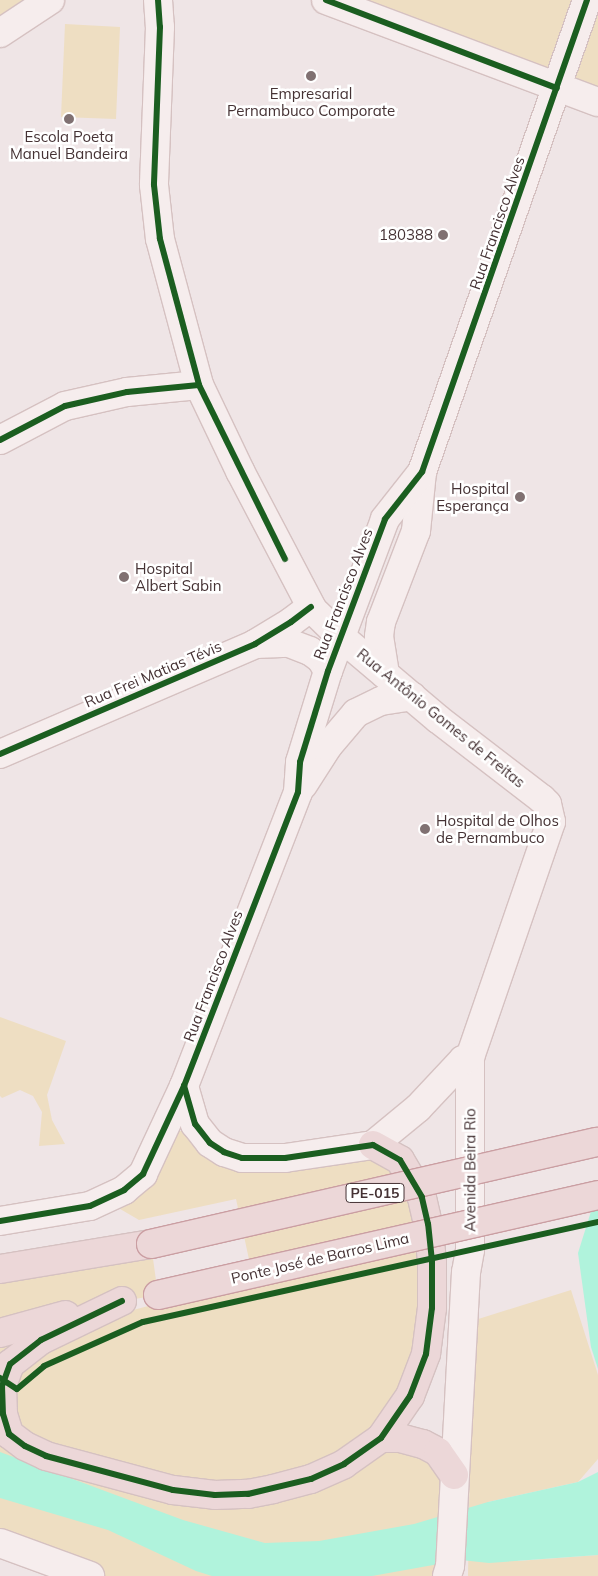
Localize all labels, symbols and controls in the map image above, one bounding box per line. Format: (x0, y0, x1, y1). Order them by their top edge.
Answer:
marker: Empresarial Pernambuco Comporate (305, 70, 317, 82)
place label: Empresarial Pernambuco Comporate (227, 84, 395, 119)
marker: Escola Poeta Manuel Bandeira (63, 113, 75, 125)
place label: Escola Poeta Manuel Bandeira (10, 127, 128, 162)
street label: Rua Francisco Alves (466, 154, 528, 292)
place label: 180388 (379, 226, 433, 244)
marker: 180388 (437, 229, 449, 241)
place label: Hospital Esperança (436, 479, 509, 514)
marker: Hospital Esperança (513, 490, 527, 504)
street label: Rua Francisco Alves (310, 526, 376, 662)
place label: Hospital Albert Sabin (135, 559, 221, 594)
marker: Hospital Albert Sabin (117, 570, 131, 584)
street label: Rua Frei Matias Tévis (82, 637, 224, 711)
street label: Rua Antônio Gomes de Freitas (353, 645, 529, 791)
place label: Hospital de Olhos de Pernambuco (436, 811, 559, 846)
marker: Hospital de Olhos de Pernambuco (418, 822, 432, 836)
street label: Rua Francisco Alves (180, 908, 246, 1044)
street label: Avenida Beira Rio (461, 1108, 479, 1232)
road number: PE-015 (345, 1182, 405, 1204)
street label: Ponte José de Barros Lima (229, 1229, 411, 1287)

